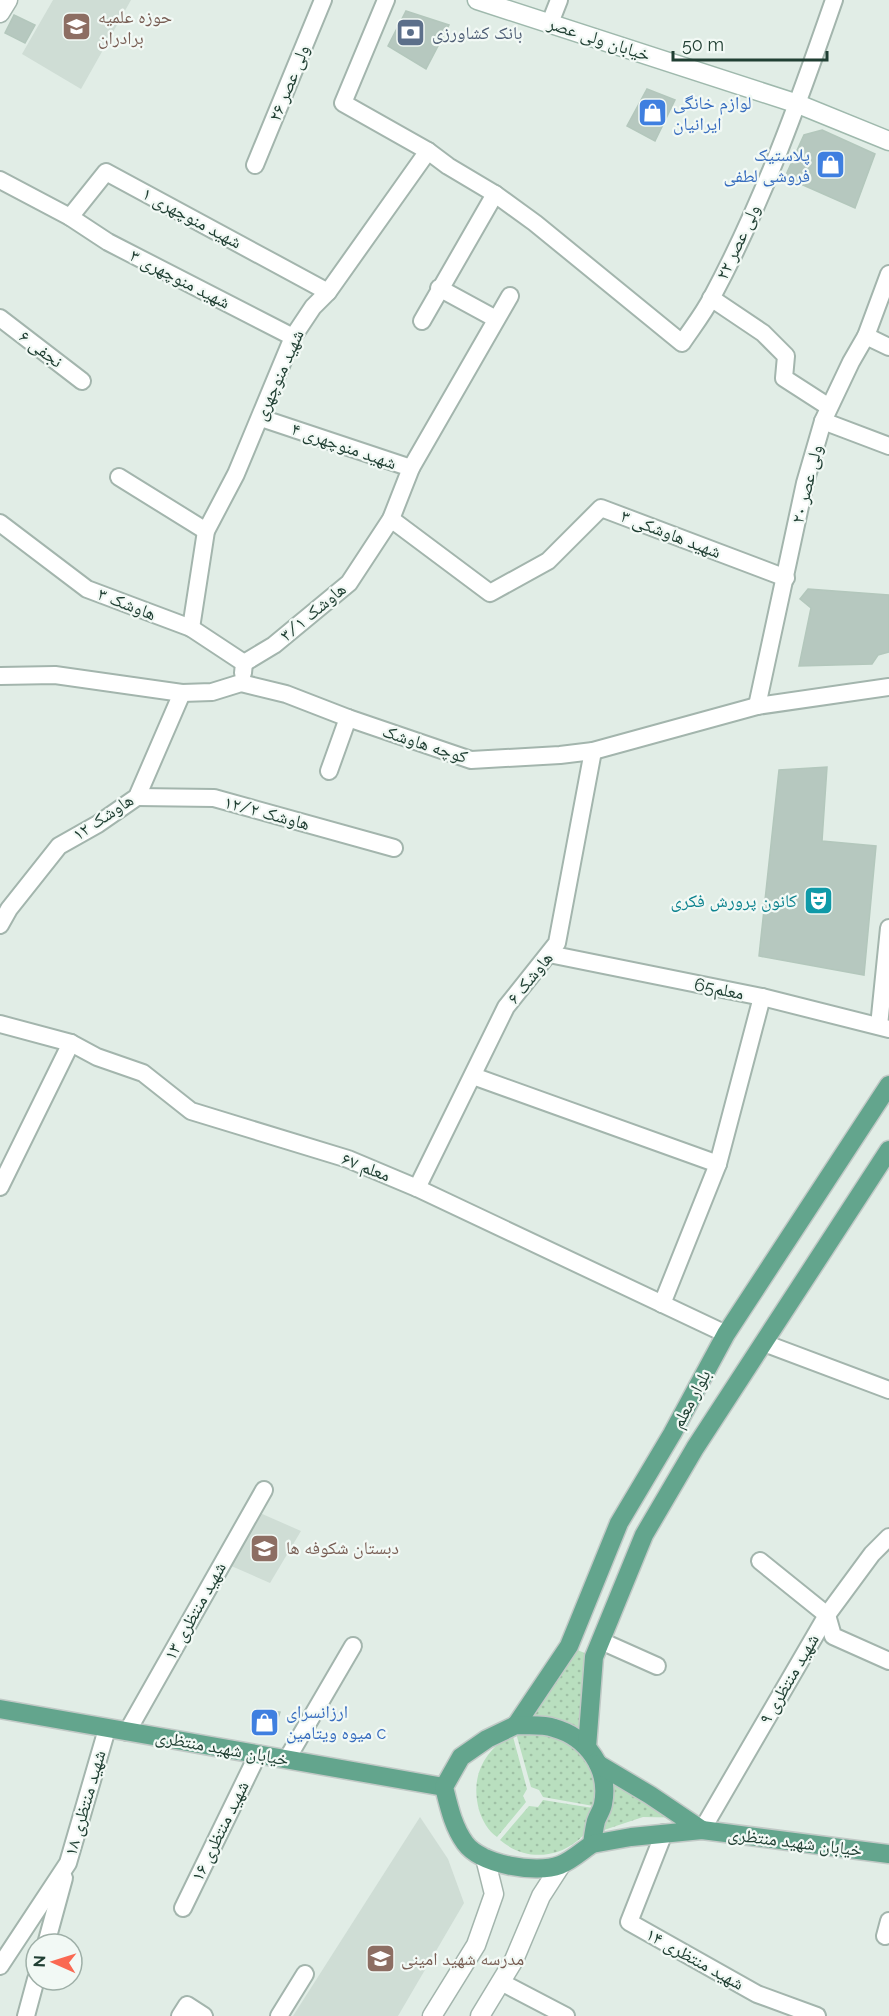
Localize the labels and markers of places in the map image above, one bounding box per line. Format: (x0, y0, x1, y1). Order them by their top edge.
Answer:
place label: حوزه علمیه برادران (98, 6, 172, 49)
school or university icon: حوزه علمیه برادران (61, 11, 93, 43)
bank icon: بانک کشاورزی (395, 17, 427, 49)
place label: بانک کشاورزی (432, 22, 522, 44)
place label: لوازم خانگی ایرانیان (673, 92, 751, 135)
shop icon: لوازم خانگی ایرانیان (636, 97, 668, 129)
place label: پلاستیک فروشی لطفی (723, 144, 810, 187)
shop icon: پلاستیک فروشی لطفی (815, 149, 847, 181)
theatre icon: کانون پرورش فکری (802, 885, 834, 917)
place label: کانون پرورش فکری (671, 890, 798, 912)
school or university icon: دبستان شکوفه ها (249, 1532, 281, 1564)
place label: دبستان شکوفه ها (286, 1537, 399, 1559)
place label: ارزانسرای میوه ویتامین c (286, 1701, 386, 1744)
shop icon: ارزانسرای میوه ویتامین c (249, 1706, 281, 1738)
school or university icon: مدرسه شهید امینی (364, 1943, 396, 1975)
place label: مدرسه شهید امینی (401, 1948, 524, 1970)

